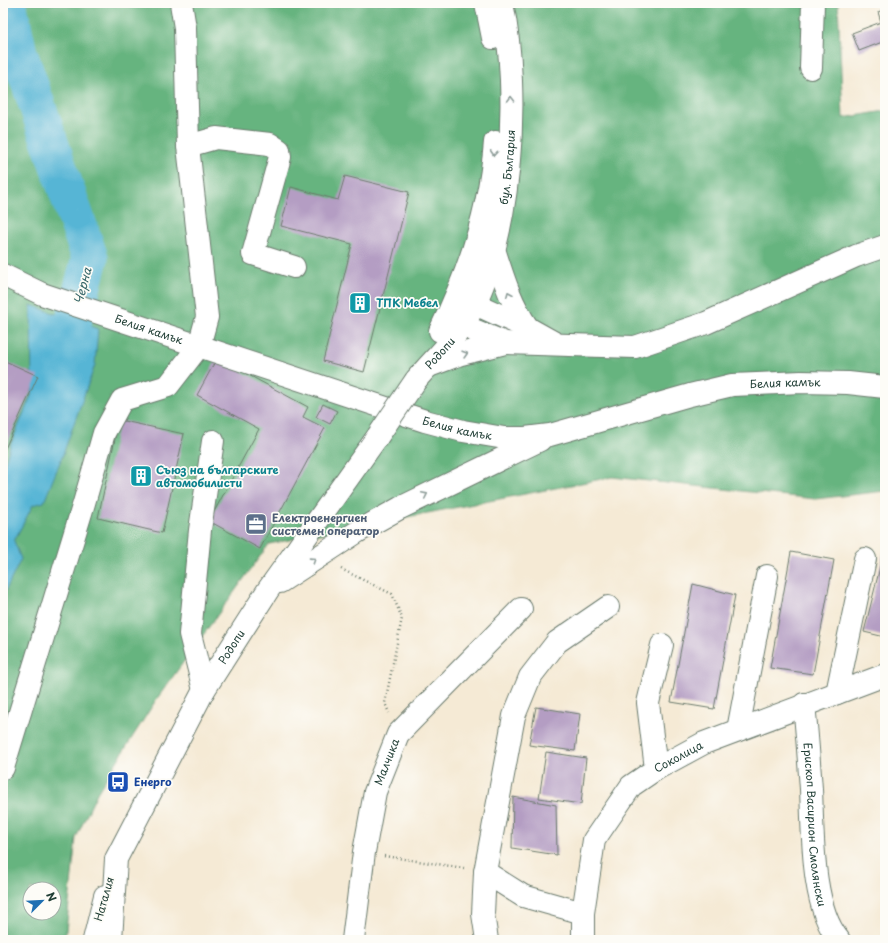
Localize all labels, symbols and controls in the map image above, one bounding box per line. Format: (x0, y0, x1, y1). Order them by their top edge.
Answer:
one-way arrow (507, 96, 515, 102)
street label: бул. България (495, 129, 519, 206)
one-way arrow (489, 150, 498, 156)
water label: Черна (69, 265, 96, 306)
building icon: ТПК Мебел (347, 290, 373, 316)
one-way arrow (506, 291, 514, 299)
place label: ТПК Мебел (376, 294, 439, 311)
street label: Белия камък (113, 310, 186, 348)
street label: Родопи (421, 333, 459, 373)
one-way arrow (461, 350, 468, 359)
street label: Белия камък (749, 373, 821, 392)
street label: Белия камък (421, 412, 494, 444)
place label: Съюз на българските автомобилисти (156, 461, 278, 491)
building icon: Съюз на българските автомобилисти (128, 463, 154, 489)
one-way arrow (421, 492, 428, 500)
place label: Електроенергиен системен оператор (272, 509, 380, 539)
office icon: Електроенергиен системен оператор (243, 511, 269, 537)
one-way arrow (308, 558, 315, 565)
street label: Родопи (214, 626, 249, 667)
street label: Малчика (369, 736, 403, 788)
street label: Соколица (651, 736, 706, 777)
street label: Ерископ Васирион Смолянски (800, 742, 831, 908)
bus stop icon: Енерго (105, 769, 131, 795)
place label: Енерго (134, 773, 172, 790)
street label: Наталия (89, 875, 118, 923)
north arrow (22, 881, 62, 921)
text: N (42, 889, 61, 904)

